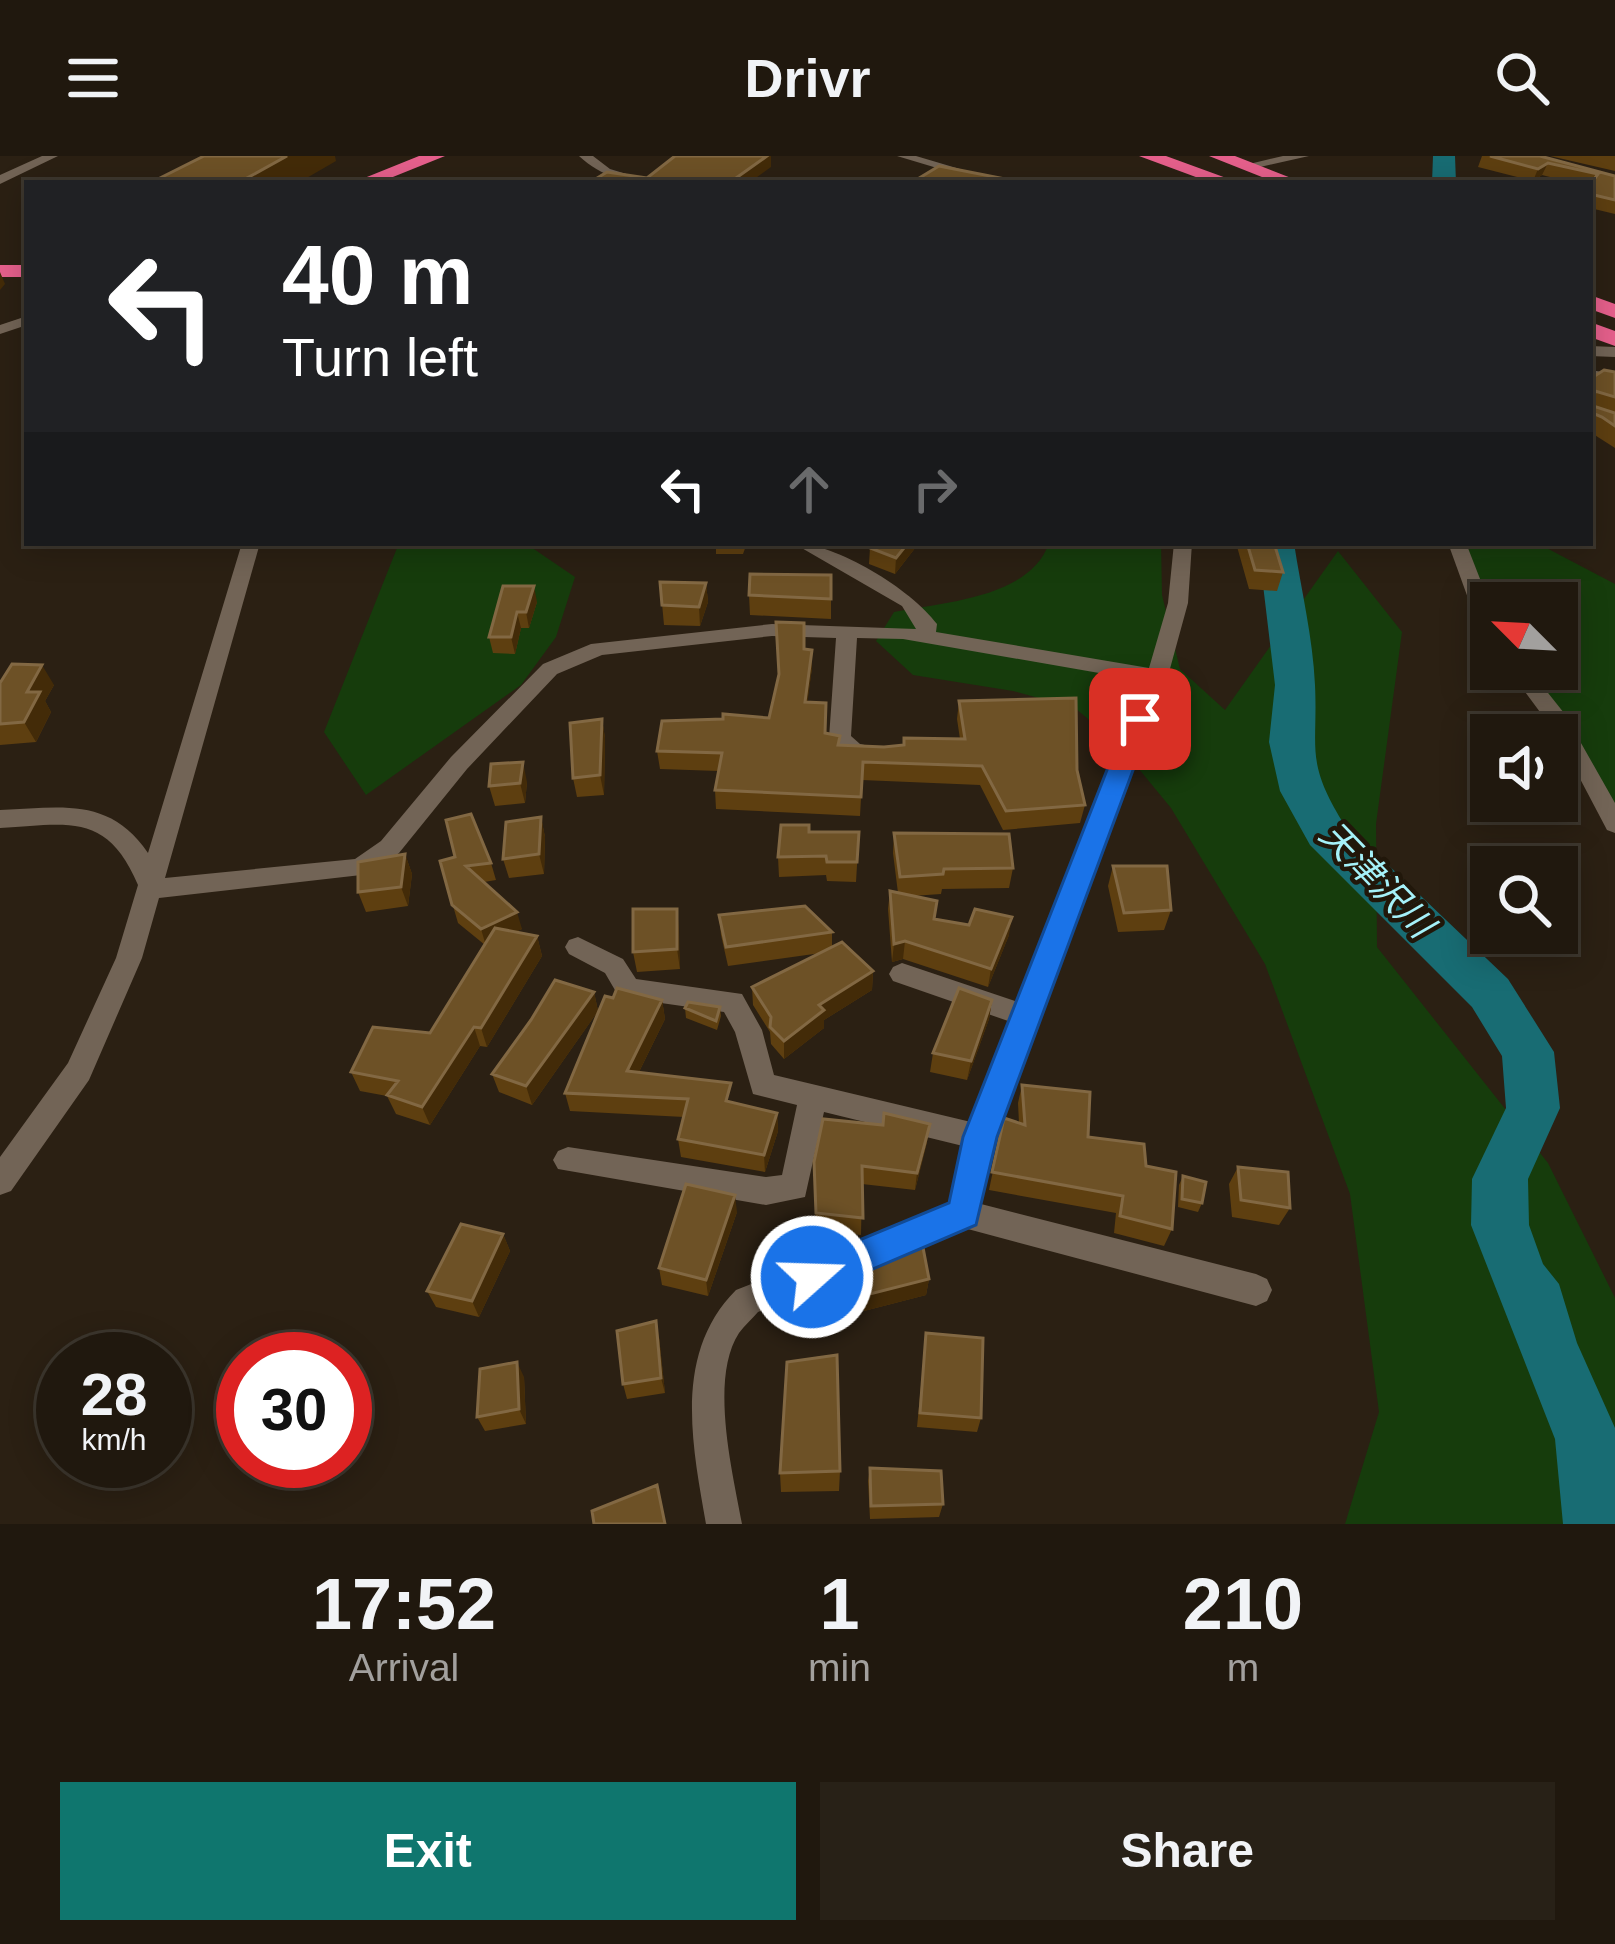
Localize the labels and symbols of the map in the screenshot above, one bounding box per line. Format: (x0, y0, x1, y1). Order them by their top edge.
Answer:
north arrow (1470, 582, 1578, 690)
pin (1089, 668, 1191, 770)
water label: 天津沢川 (1312, 813, 1444, 948)
position arrow (749, 1214, 875, 1340)
speed limit sign: 30 (216, 1332, 372, 1488)

